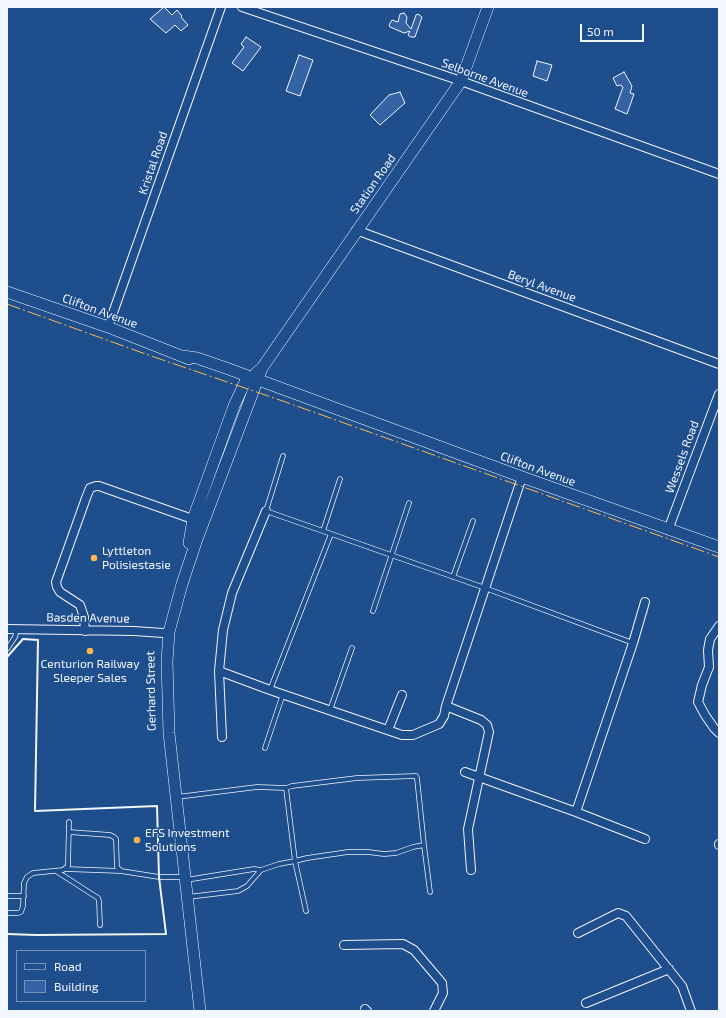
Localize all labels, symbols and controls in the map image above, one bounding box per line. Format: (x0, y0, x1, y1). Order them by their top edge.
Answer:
scale bar (582, 16, 646, 42)
text: 50 m (587, 24, 614, 38)
street label: Selborne Avenue (440, 56, 530, 100)
street label: Kristal Road (135, 129, 171, 197)
street label: Station Road (347, 151, 399, 217)
street label: Beryl Avenue (506, 267, 578, 305)
street label: Clifton Avenue (60, 291, 140, 331)
street label: Wessels Road (662, 419, 702, 495)
street label: Clifton Avenue (498, 449, 578, 489)
place label: Lyttleton Polisiestasie (102, 544, 171, 572)
marker: Lyttleton Polisiestasie (89, 553, 99, 563)
street label: Basden Avenue (46, 610, 130, 626)
marker: Centurion Railway Sleeper Sales (85, 646, 95, 656)
street label: Gerhard Street (143, 651, 159, 731)
place label: Centurion Railway Sleeper Sales (40, 657, 140, 685)
place label: EFS Investment Solutions (145, 826, 230, 854)
marker: EFS Investment Solutions (132, 835, 142, 845)
legend (16, 950, 146, 1002)
text: Road (54, 959, 82, 973)
text: Building (54, 979, 98, 993)

